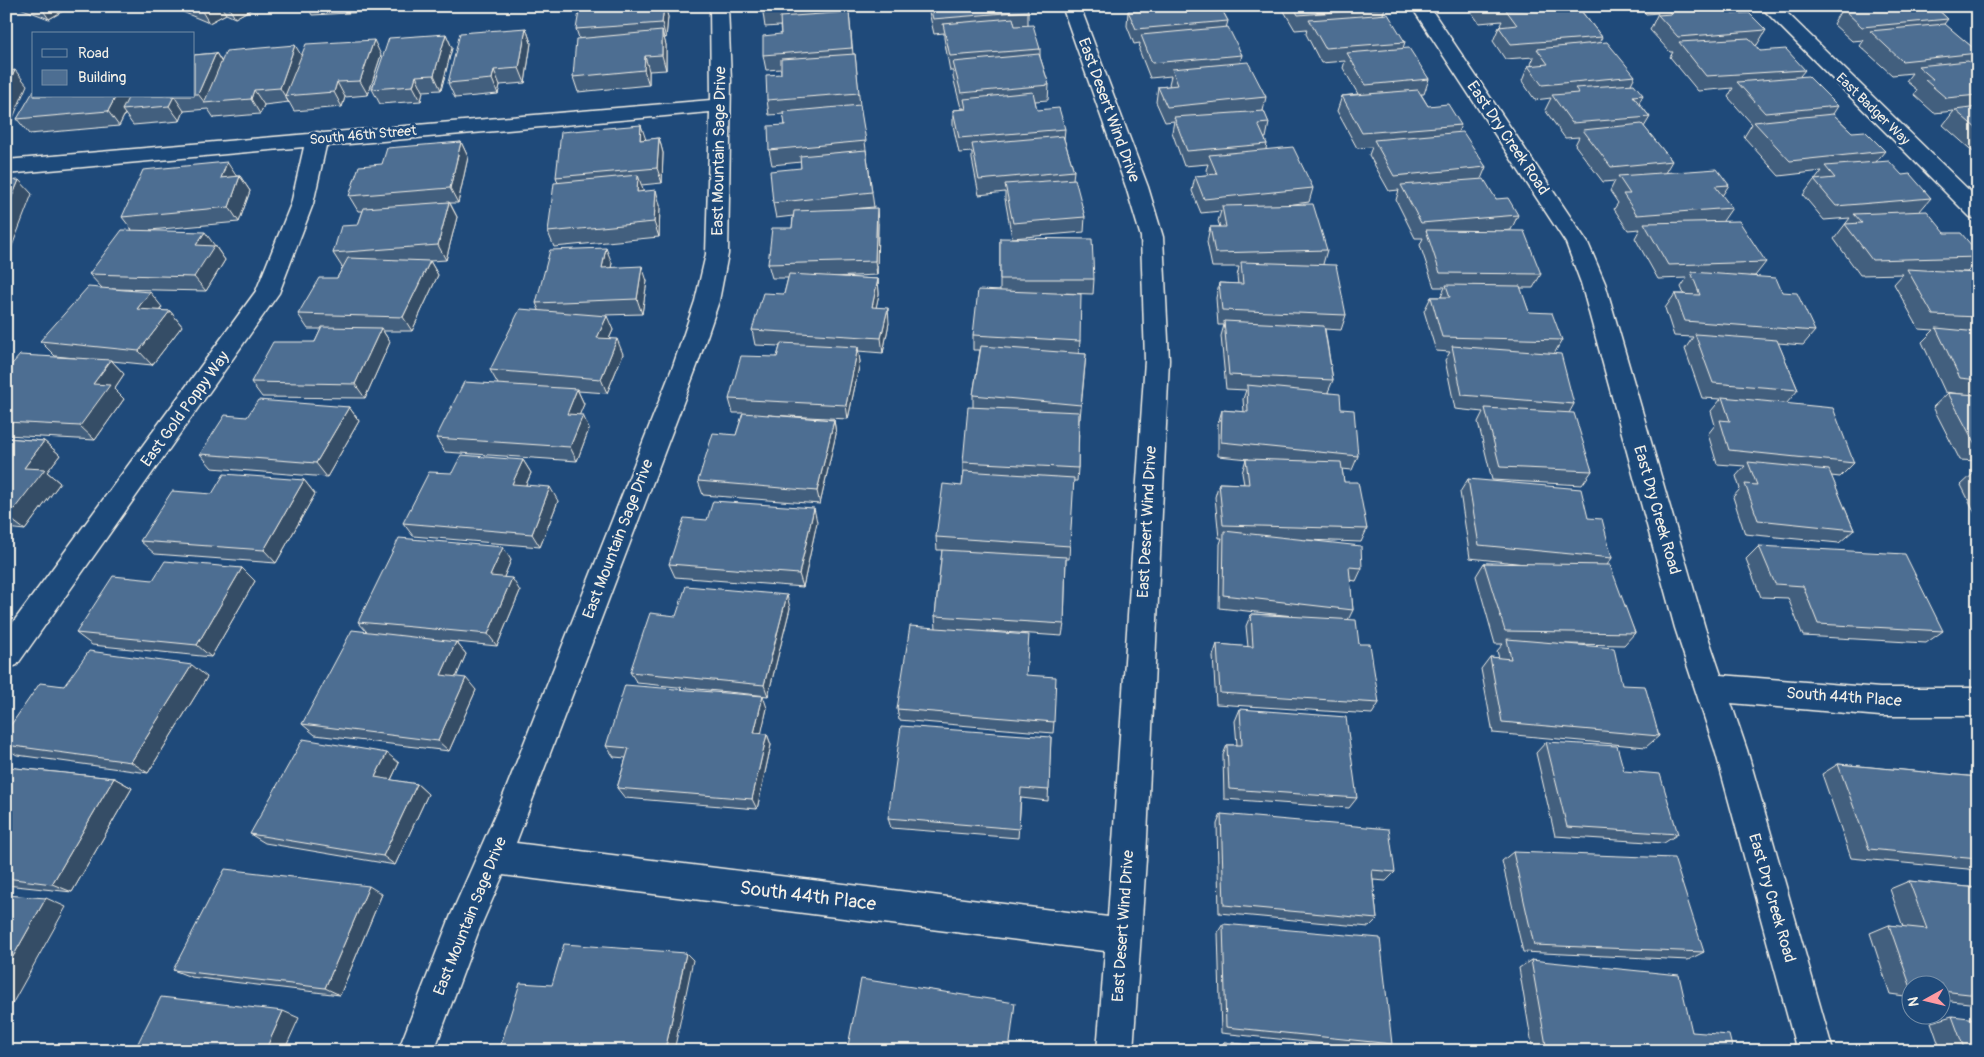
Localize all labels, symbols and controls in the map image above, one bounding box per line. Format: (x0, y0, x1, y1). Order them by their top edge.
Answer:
legend (32, 32, 195, 98)
street label: East Desert Wind Drive (1074, 35, 1144, 185)
text: Road (78, 44, 109, 63)
street label: East Mountain Sage Drive (708, 66, 730, 236)
text: Building (78, 68, 126, 87)
street label: East Badger Way (1832, 69, 1914, 149)
street label: East Dry Creek Road (1462, 77, 1554, 199)
street label: South 46th Street (309, 122, 418, 148)
street label: East Gold Poppy Way (136, 347, 234, 471)
street label: East Dry Creek Road (1629, 443, 1685, 577)
street label: East Desert Wind Drive (1133, 445, 1161, 599)
street label: East Mountain Sage Drive (578, 456, 658, 622)
street label: South 44th Place (1786, 683, 1902, 711)
street label: East Dry Creek Road (1744, 831, 1800, 965)
street label: East Mountain Sage Drive (429, 834, 511, 998)
street label: East Desert Wind Drive (1108, 849, 1138, 1003)
street label: South 44th Place (738, 876, 878, 916)
north arrow (1902, 974, 1952, 1024)
text: N (1905, 996, 1923, 1008)

